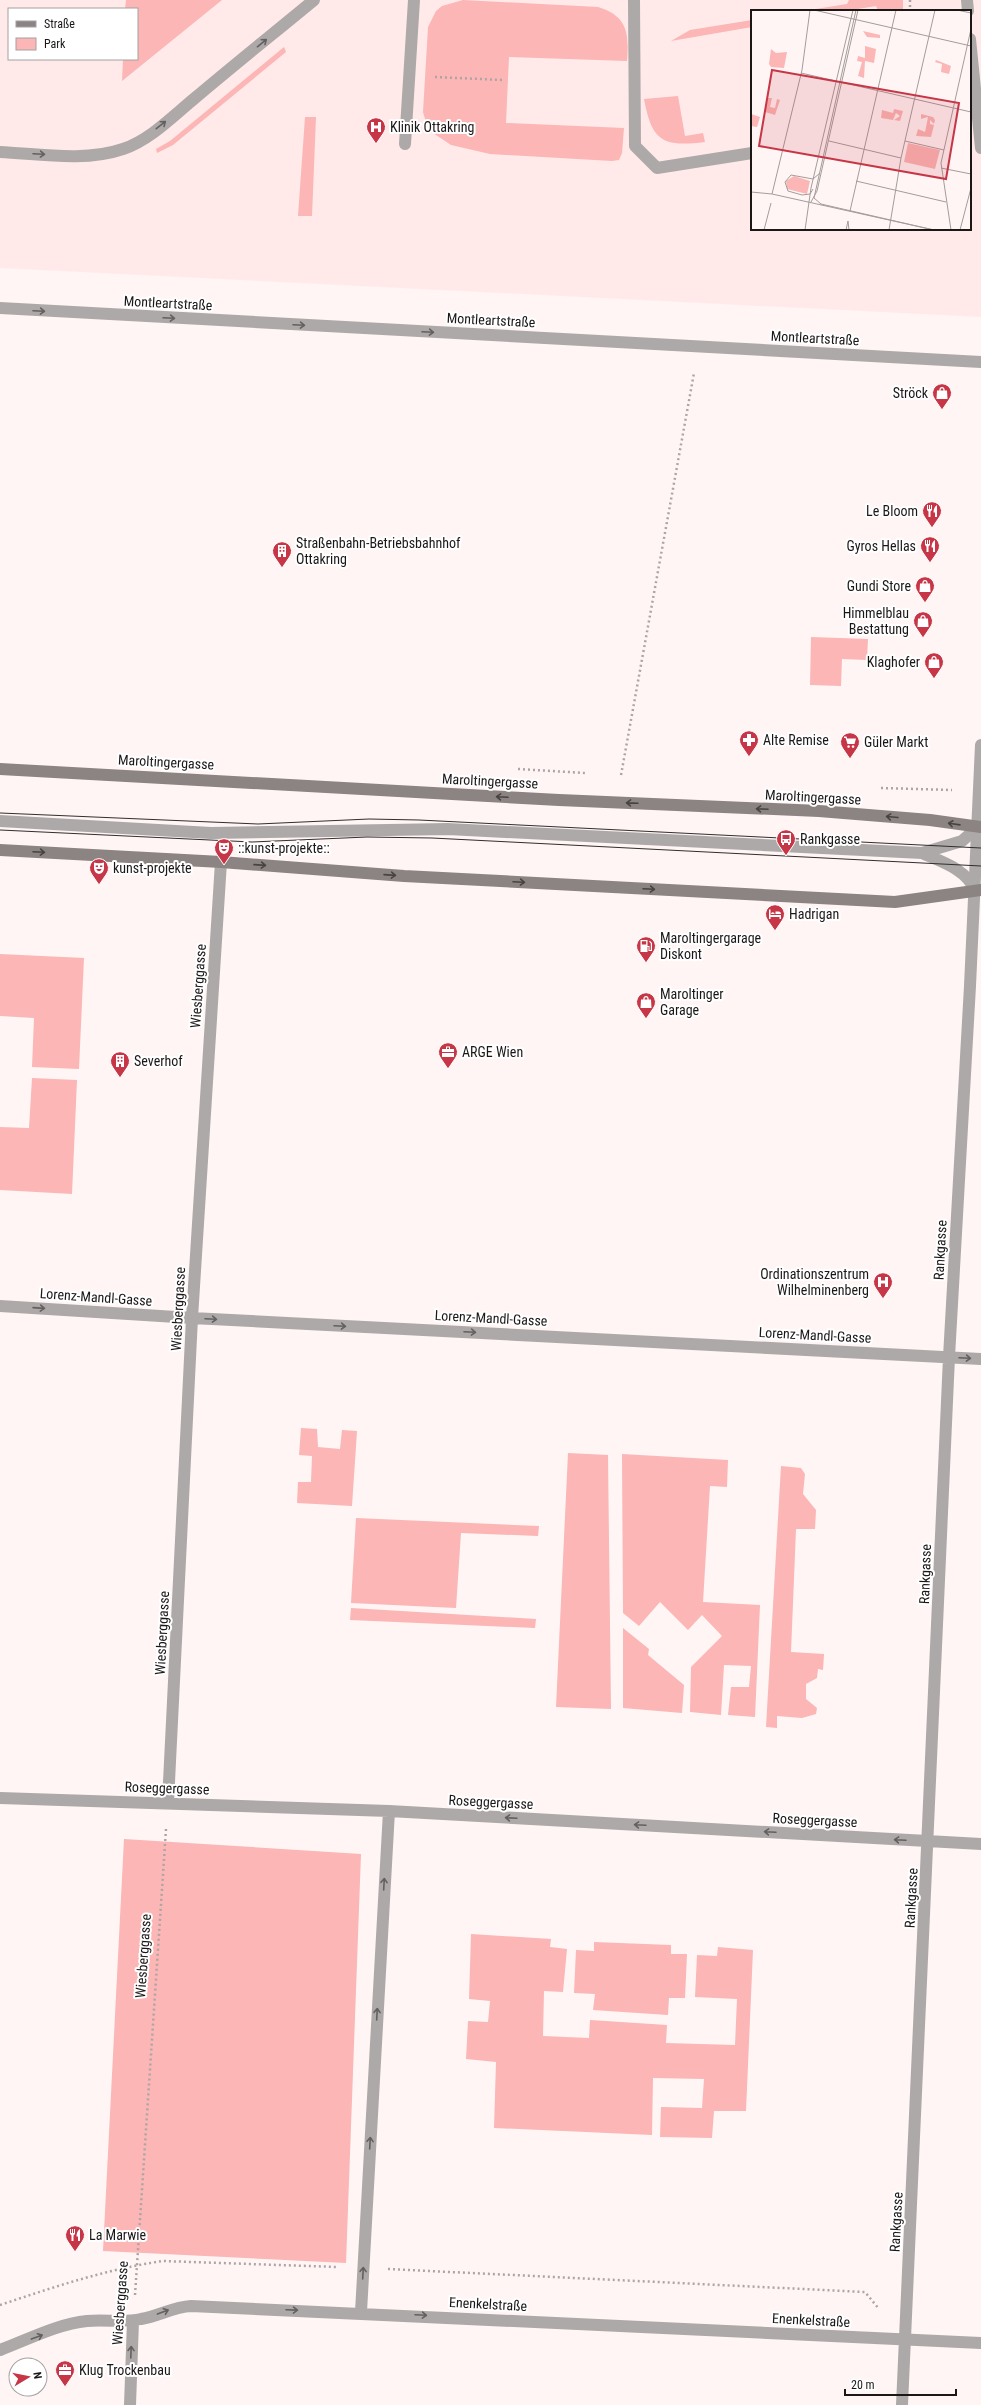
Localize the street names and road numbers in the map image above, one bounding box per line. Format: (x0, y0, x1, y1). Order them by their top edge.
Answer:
street label: Montleartstraße (123, 293, 213, 313)
street label: Montleartstraße (446, 310, 536, 330)
street label: Montleartstraße (770, 328, 860, 348)
street label: Maroltingergasse (117, 751, 215, 773)
street label: Maroltingergasse (441, 770, 539, 792)
street label: Maroltingergasse (764, 786, 862, 808)
street label: Wiesberggasse (187, 943, 209, 1029)
street label: Rankgasse (930, 1219, 950, 1280)
street label: Wiesberggasse (168, 1266, 188, 1352)
street label: Lorenz-Mandl-Gasse (39, 1285, 153, 1309)
street label: Lorenz-Mandl-Gasse (434, 1307, 548, 1329)
street label: Lorenz-Mandl-Gasse (758, 1324, 872, 1346)
street label: Rankgasse (916, 1543, 934, 1604)
street label: Wiesberggasse (152, 1590, 172, 1676)
street label: Roseggergasse (124, 1779, 210, 1797)
street label: Roseggergasse (448, 1792, 534, 1812)
street label: Roseggergasse (772, 1810, 858, 1830)
street label: Rankgasse (901, 1867, 921, 1928)
street label: Wiesberggasse (132, 1913, 154, 1999)
street label: Rankgasse (886, 2191, 906, 2252)
street label: Wiesberggasse (109, 2260, 131, 2346)
street label: Enenkelstraße (449, 2294, 528, 2314)
street label: Enenkelstraße (772, 2310, 851, 2330)

